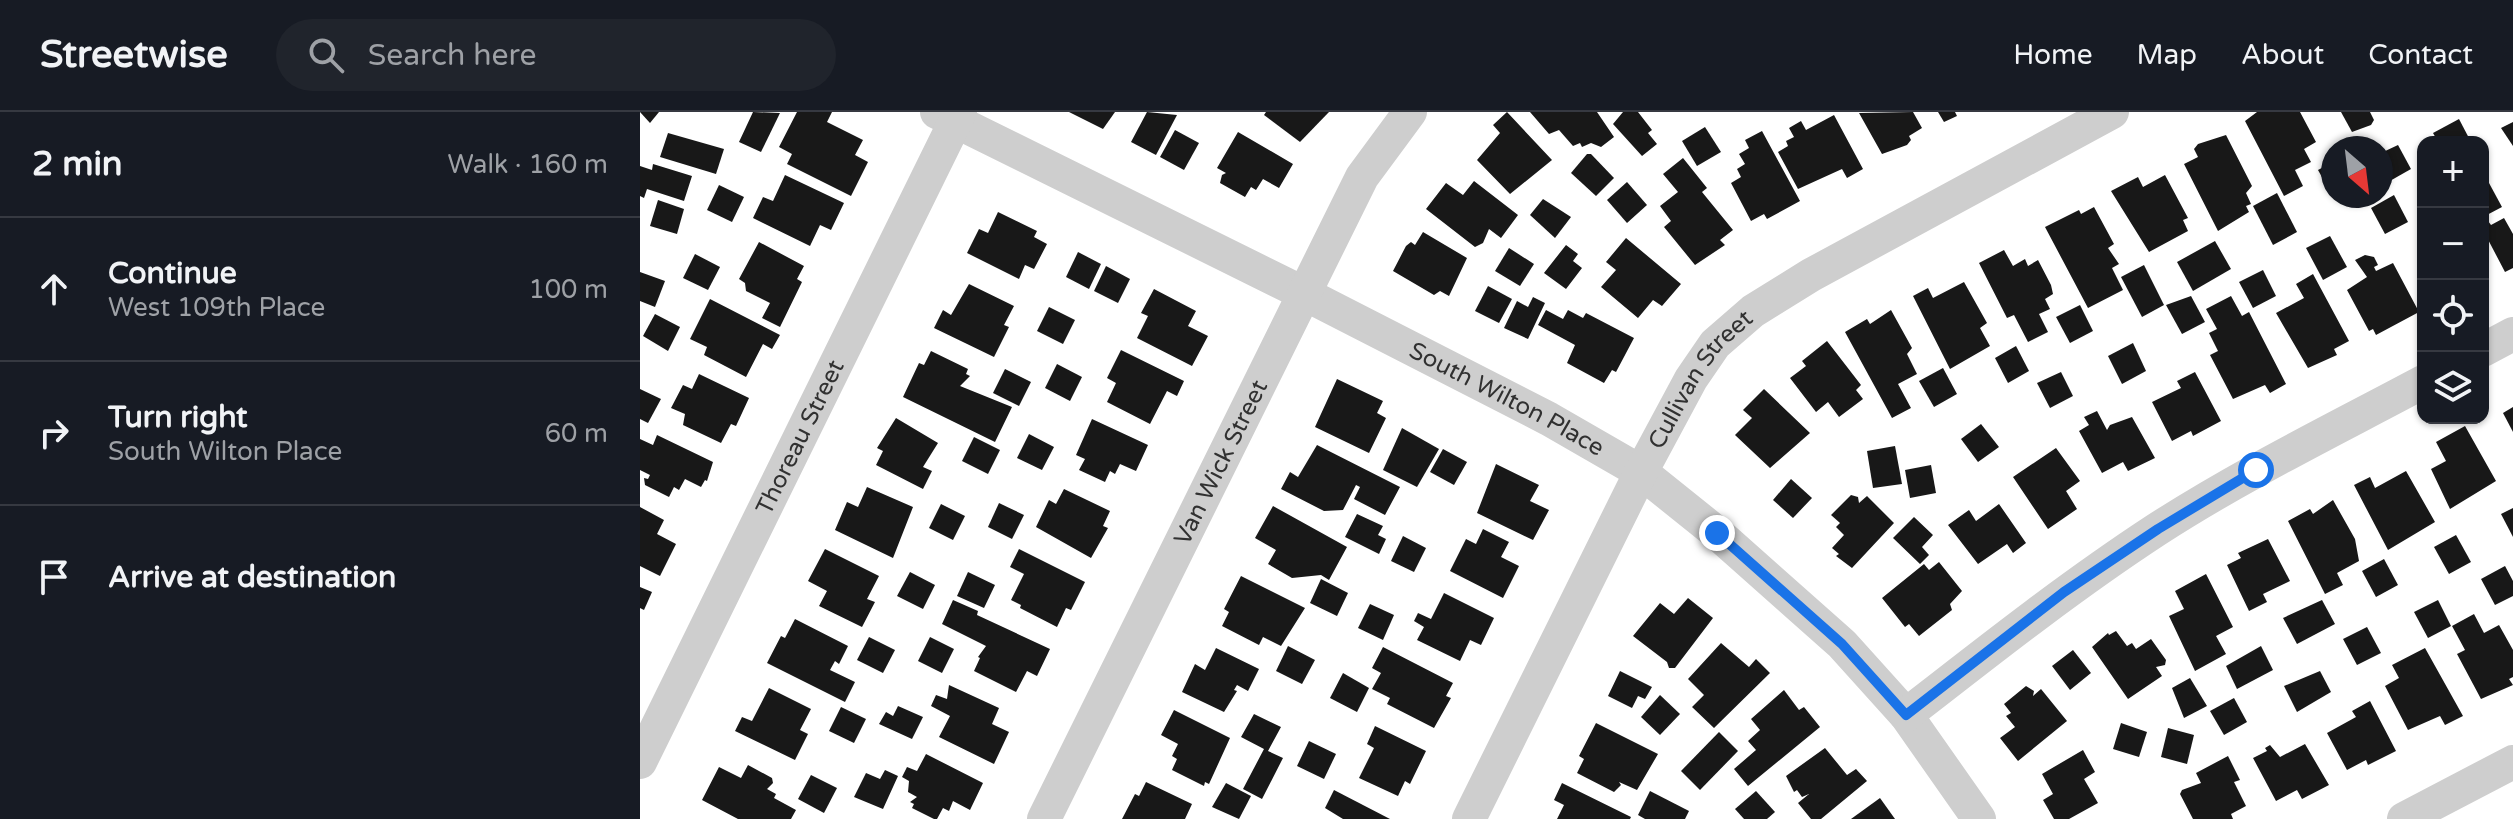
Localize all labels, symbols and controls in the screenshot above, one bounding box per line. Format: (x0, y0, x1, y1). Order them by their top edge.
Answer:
search box (276, 19, 836, 91)
text: Streetwise (40, 32, 228, 78)
icon: search (304, 33, 348, 77)
text: Search here (368, 37, 536, 74)
text: Home (2013, 38, 2093, 72)
text: Map (2137, 38, 2197, 72)
text: About (2241, 38, 2324, 72)
text: Contact (2368, 38, 2473, 72)
north arrow (2321, 136, 2393, 208)
map controls (2417, 136, 2489, 424)
button: + (2417, 136, 2489, 208)
text: 2 min (32, 144, 123, 185)
text: Walk · 160 m (448, 149, 608, 180)
button: − (2417, 208, 2489, 280)
text: Continue (108, 255, 237, 292)
icon: ahead (32, 267, 76, 311)
text: 100 m (528, 274, 608, 305)
button: locate (2417, 280, 2489, 352)
text: West 109th Place (108, 292, 325, 323)
street label: Cullivan Street (1642, 304, 1758, 454)
street label: South Wilton Place (1405, 336, 1609, 462)
button: layers (2417, 352, 2489, 424)
street label: Thoreau Street (750, 355, 850, 519)
street label: Van Wick Street (1168, 375, 1274, 550)
text: Turn right (108, 399, 248, 436)
icon: right (32, 411, 76, 455)
text: 60 m (545, 418, 608, 449)
text: South Wilton Place (108, 436, 342, 467)
route start (2238, 452, 2274, 488)
route end (1699, 515, 1735, 551)
icon: arrive (32, 555, 76, 599)
text: Arrive at destination (108, 559, 396, 596)

